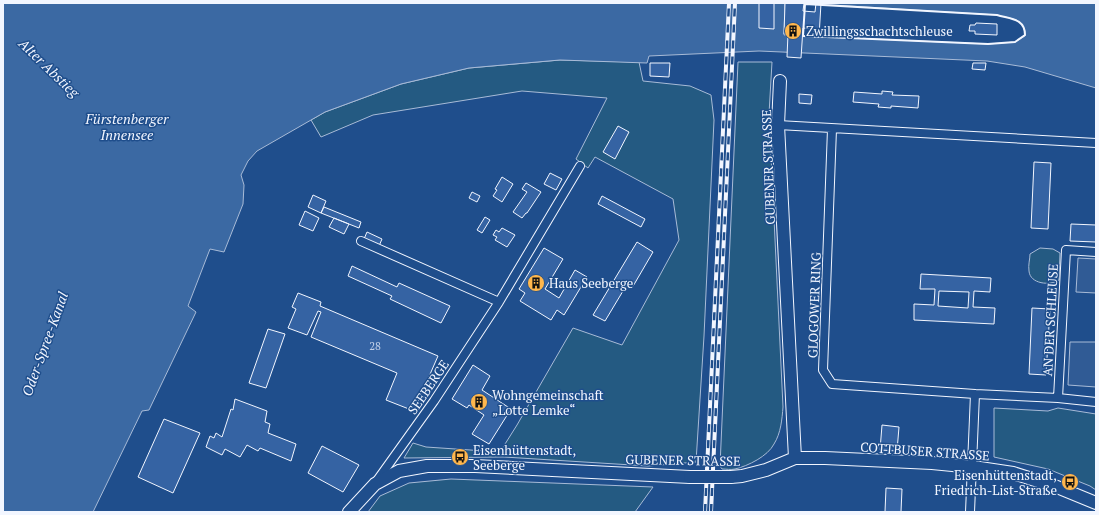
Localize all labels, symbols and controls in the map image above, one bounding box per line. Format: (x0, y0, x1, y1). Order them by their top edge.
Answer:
building icon: Zwillingsschachtschleuse (783, 21, 803, 41)
place label: Zwillingsschachtschleuse (806, 22, 953, 40)
water label: Alter Abstieg (14, 33, 85, 102)
water label: Fürstenberger Innensee (85, 109, 169, 144)
street label: GUBENER STRASSE (757, 109, 779, 225)
street label: GLOGOWER RING (803, 252, 825, 358)
street label: AN DER SCHLEUSE (1038, 263, 1062, 377)
building icon: Haus Seeberge (526, 273, 546, 293)
place label: Haus Seeberge (549, 274, 633, 292)
water label: Oder-Spree-Kanal (17, 289, 72, 399)
house number: 28 (369, 339, 381, 353)
street label: SEEBERGE (403, 356, 453, 418)
place label: Wohngemeinschaft „Lotte Lemke“ (492, 386, 604, 419)
building icon: Wohngemeinschaft „Lotte Lemke“ (469, 392, 489, 412)
street label: COTTBUSER STRASSE (860, 437, 990, 465)
place label: Eisenhüttenstadt, Seeberge (473, 441, 576, 474)
bus stop icon: Eisenhüttenstadt, Seeberge (450, 447, 470, 467)
street label: GUBENER STRASSE (625, 450, 741, 470)
place label: Eisenhüttenstadt, Friedrich-List-Straße (934, 466, 1057, 499)
bus stop icon: Eisenhüttenstadt, Friedrich-List-Straße (1060, 472, 1080, 492)

